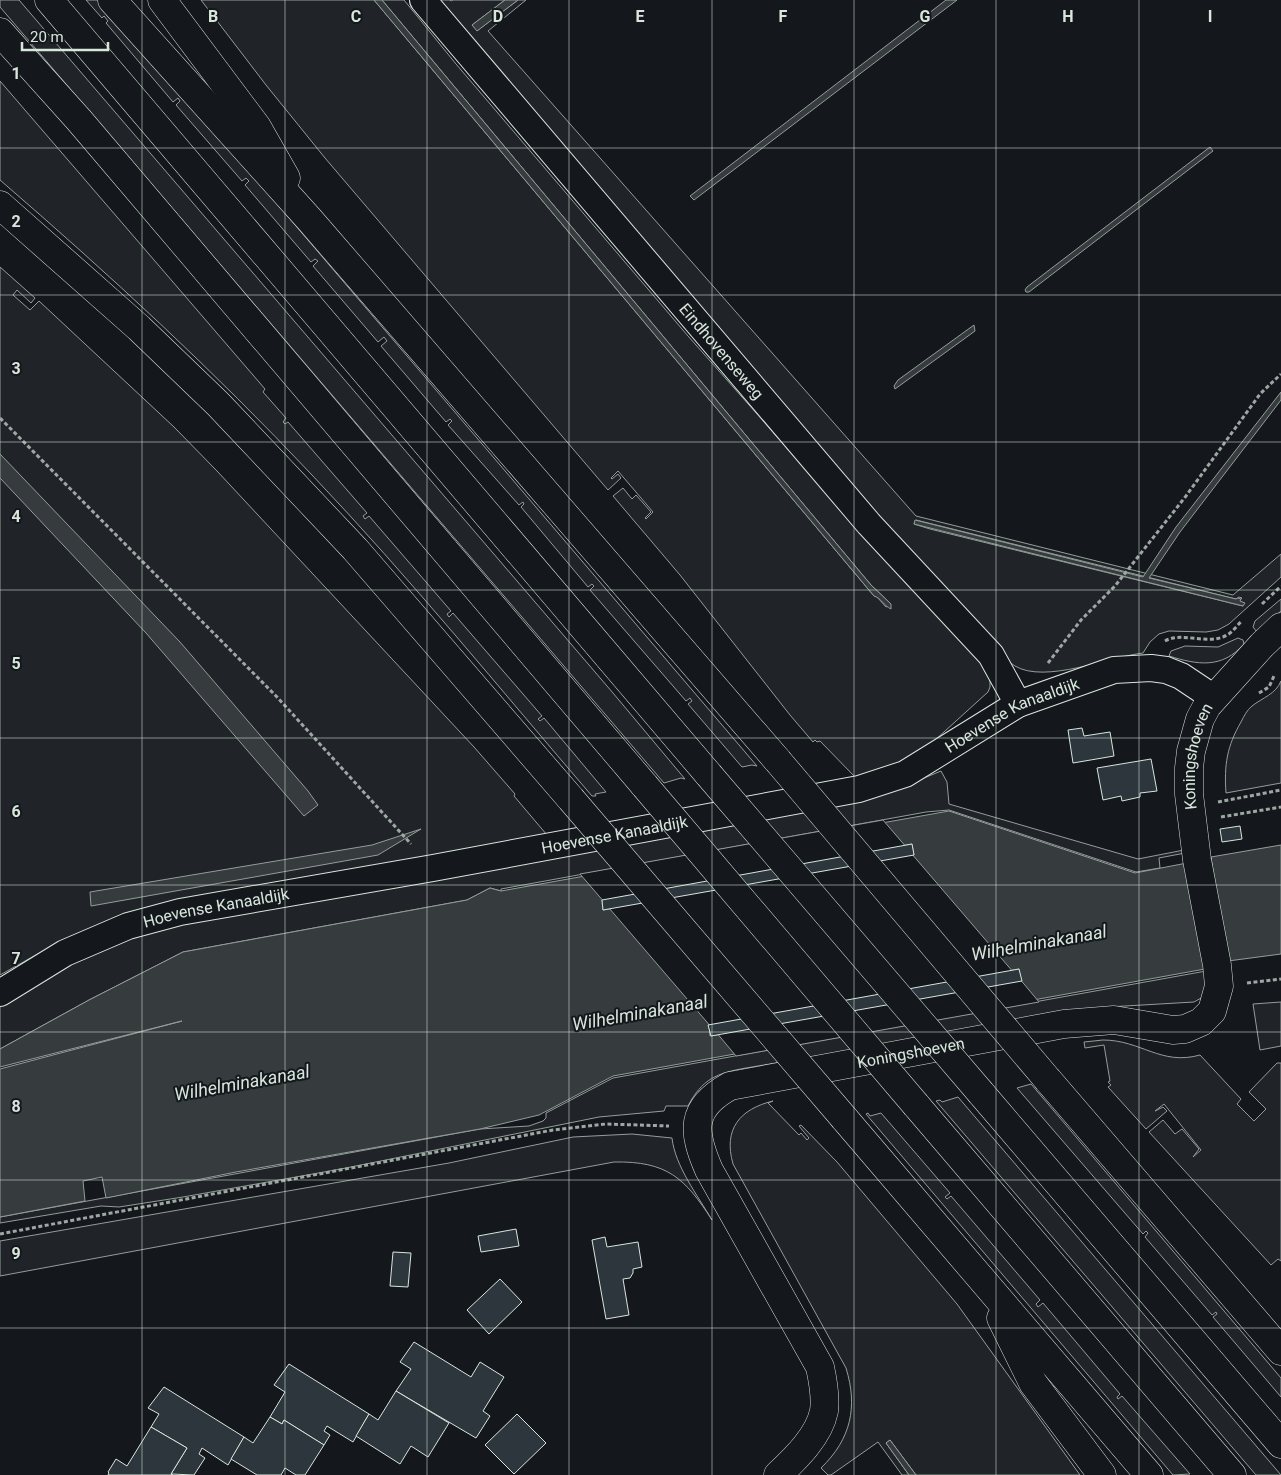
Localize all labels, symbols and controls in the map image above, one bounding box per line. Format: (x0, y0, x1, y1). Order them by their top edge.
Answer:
text: B (208, 7, 218, 26)
text: C (351, 7, 361, 26)
text: D (493, 7, 503, 26)
text: E (636, 7, 645, 26)
text: F (779, 7, 788, 26)
text: G (920, 7, 931, 26)
text: H (1062, 7, 1074, 26)
text: I (1208, 7, 1212, 26)
scale bar (22, 20, 109, 52)
text: 20 m (30, 28, 64, 46)
text: 1 (11, 64, 21, 83)
text: 2 (11, 212, 21, 231)
street label: Eindhovenseweg (675, 300, 768, 403)
text: 3 (11, 359, 21, 378)
text: 4 (11, 507, 21, 526)
text: 5 (11, 654, 21, 673)
street label: Hoevense Kanaaldijk (942, 674, 1083, 757)
street label: Koningshoeven (1180, 700, 1217, 811)
text: 6 (11, 802, 21, 821)
street label: Hoevense Kanaaldijk (540, 812, 690, 858)
street label: Hoevense Kanaaldijk (141, 884, 291, 932)
water label: Wilhelminakanaal (970, 920, 1109, 965)
text: 7 (11, 949, 21, 968)
water label: Wilhelminakanaal (571, 990, 710, 1035)
street label: Koningshoeven (855, 1034, 966, 1072)
water label: Wilhelminakanaal (173, 1060, 312, 1105)
text: 8 (11, 1097, 21, 1116)
text: 9 (11, 1244, 21, 1263)

